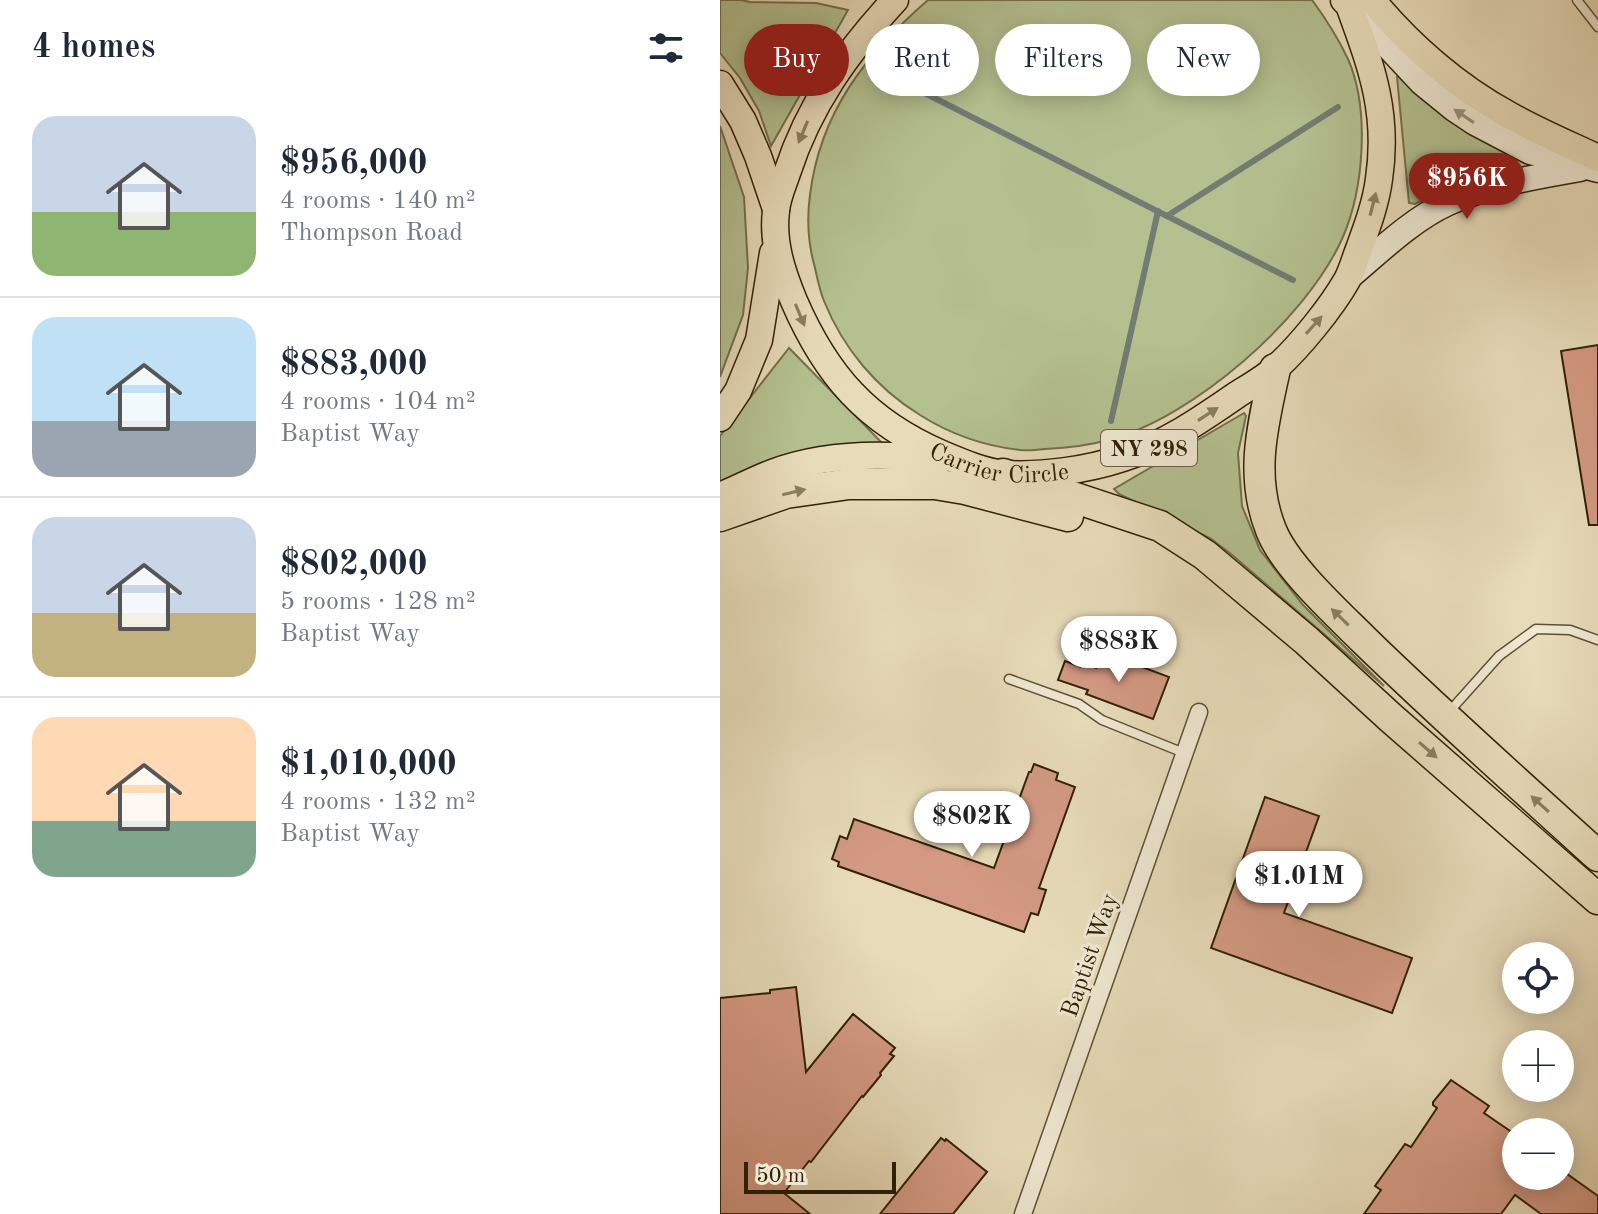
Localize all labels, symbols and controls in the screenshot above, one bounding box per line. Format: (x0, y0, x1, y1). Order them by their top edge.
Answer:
chip: Buy (744, 24, 849, 96)
chip: Rent (865, 24, 979, 96)
chip: Filters (995, 24, 1131, 96)
chip: New (1147, 24, 1260, 96)
icon: filters (644, 26, 688, 70)
text: 4 homes (32, 31, 155, 65)
one-way arrow (1454, 109, 1475, 124)
one-way arrow (796, 120, 809, 144)
text: $956,000 (280, 147, 428, 181)
icon: home (96, 148, 192, 244)
pin: $956K (1411, 153, 1523, 221)
text: $956K (1427, 166, 1507, 192)
text: 4 rooms · 140 m² (280, 188, 476, 214)
one-way arrow (1368, 192, 1380, 217)
text: Thompson Road (280, 220, 463, 246)
one-way arrow (794, 303, 807, 327)
one-way arrow (1305, 316, 1323, 335)
text: $883,000 (280, 348, 428, 382)
icon: home (96, 349, 192, 445)
text: 4 rooms · 104 m² (280, 389, 476, 415)
one-way arrow (1197, 408, 1219, 422)
text: Baptist Way (280, 421, 420, 447)
road number: NY 298 (1101, 430, 1197, 466)
street label: Carrier Circle (925, 440, 1070, 488)
one-way arrow (782, 485, 807, 498)
text: $802,000 (280, 548, 428, 582)
icon: home (96, 549, 192, 645)
text: 5 rooms · 128 m² (280, 589, 476, 615)
one-way arrow (1331, 608, 1350, 626)
pin: $883K (1063, 616, 1175, 684)
text: Baptist Way (280, 621, 420, 647)
text: $883K (1079, 629, 1159, 655)
one-way arrow (1418, 741, 1437, 759)
text: $1,010,000 (280, 748, 457, 782)
icon: home (96, 749, 192, 845)
text: 4 rooms · 132 m² (280, 789, 476, 815)
pin: $802K (916, 791, 1028, 859)
one-way arrow (1531, 795, 1550, 813)
text: $802K (932, 804, 1012, 830)
text: Baptist Way (280, 821, 420, 847)
pin: $1.01M (1234, 851, 1364, 919)
text: $1.01M (1254, 864, 1344, 890)
street label: Baptist Way (1059, 890, 1123, 1021)
map controls (1502, 942, 1574, 1190)
button: locate (1502, 942, 1574, 1014)
button: + (1502, 1030, 1574, 1102)
button: − (1502, 1118, 1574, 1190)
scale bar (744, 1158, 896, 1194)
text: 50 m (756, 1165, 805, 1187)

